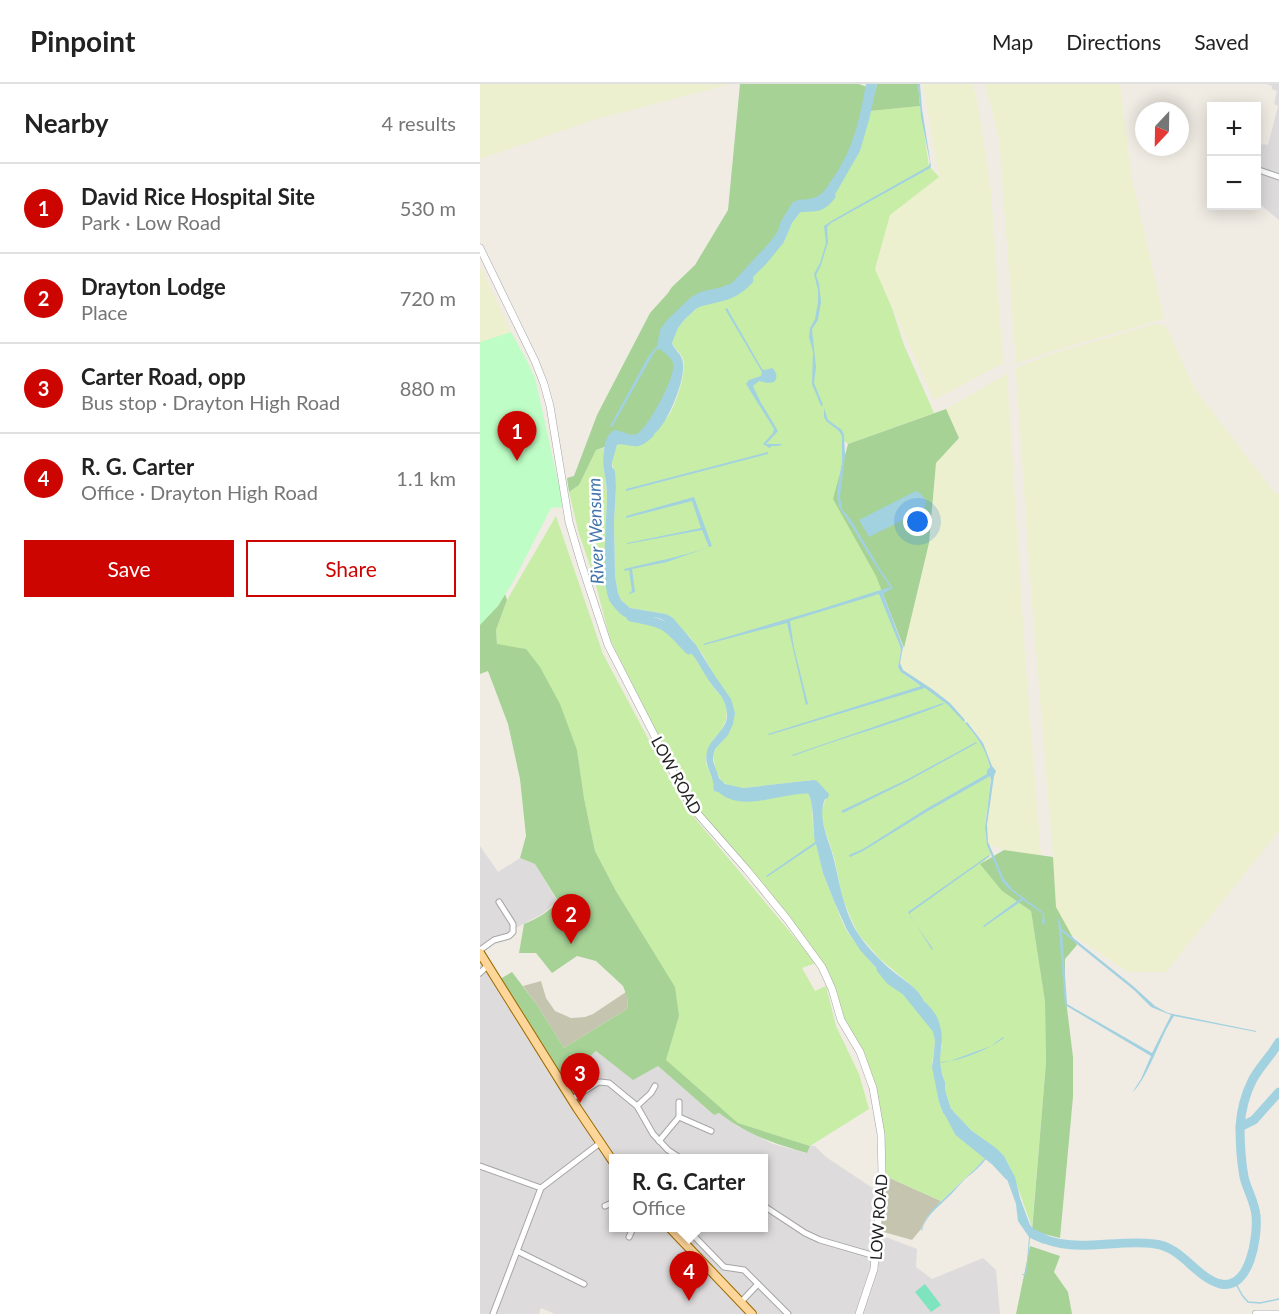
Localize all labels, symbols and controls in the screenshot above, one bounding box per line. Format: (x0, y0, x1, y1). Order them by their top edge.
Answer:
text: Pinpoint (30, 24, 135, 58)
text: Map (992, 29, 1033, 54)
text: Directions (1066, 29, 1161, 54)
text: Saved (1194, 29, 1249, 54)
north arrow (1135, 102, 1189, 156)
map controls (1207, 102, 1261, 210)
button: + (1207, 102, 1261, 156)
text: Nearby (24, 107, 109, 139)
text: 4 results (381, 111, 456, 135)
button: − (1207, 156, 1261, 210)
text: David Rice Hospital Site (81, 183, 315, 210)
text: 1 (38, 196, 49, 220)
text: 530 m (400, 196, 456, 220)
text: Park · Low Road (81, 210, 221, 234)
text: Drayton Lodge (81, 273, 226, 300)
text: 2 (38, 286, 49, 310)
text: 720 m (400, 286, 456, 310)
text: Place (81, 300, 128, 324)
text: Carter Road, opp (81, 363, 246, 390)
text: 3 (38, 376, 49, 400)
text: 880 m (400, 376, 456, 400)
text: Bus stop · Drayton High Road (81, 390, 340, 414)
pin: 1 (498, 412, 537, 461)
text: R. G. Carter (81, 453, 194, 480)
text: 4 (38, 466, 49, 490)
text: 1.1 km (396, 466, 456, 490)
water label: River Wensum (582, 477, 608, 585)
text: Office · Drayton High Road (81, 480, 318, 504)
your location (903, 507, 932, 536)
button: Save (24, 540, 234, 597)
button: Share (246, 540, 456, 597)
street label: LOW ROAD (648, 733, 706, 817)
pin: 2 (552, 894, 590, 944)
pin: 3 (560, 1054, 600, 1103)
popup (609, 1154, 768, 1232)
text: R. G. Carter (632, 1168, 745, 1195)
street label: LOW ROAD (866, 1173, 890, 1261)
text: Office (632, 1195, 686, 1219)
pin: 4 (670, 1252, 708, 1301)

